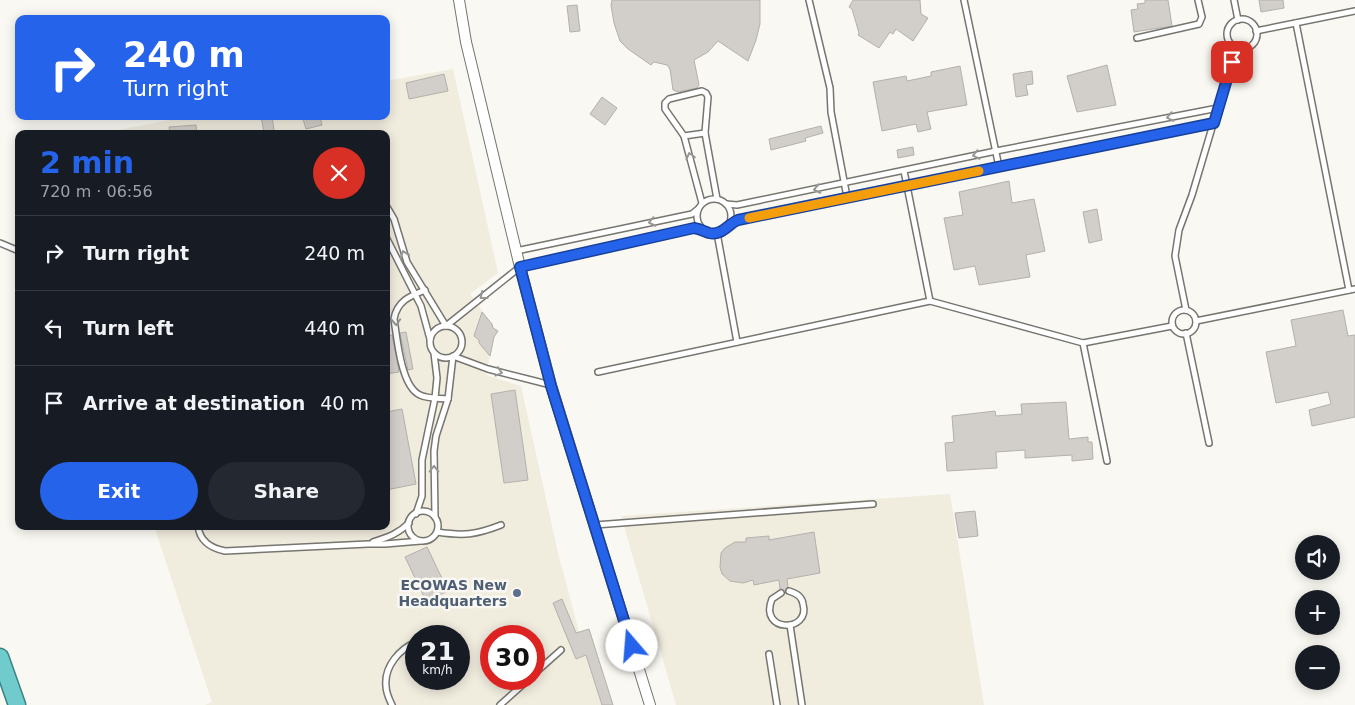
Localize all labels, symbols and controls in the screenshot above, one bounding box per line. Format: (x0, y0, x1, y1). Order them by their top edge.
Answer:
icon: right (40, 35, 105, 100)
text: 240 m (123, 35, 245, 75)
pin (1211, 41, 1253, 83)
icon: arrive (1218, 48, 1246, 76)
text: Turn right (123, 76, 228, 101)
one-way arrow (1166, 111, 1174, 122)
text: 2 min (40, 145, 134, 180)
button: close (313, 147, 365, 199)
one-way arrow (972, 150, 981, 160)
one-way arrow (685, 152, 696, 161)
text: 720 m · 06:56 (40, 182, 153, 201)
one-way arrow (813, 183, 822, 193)
one-way arrow (648, 216, 657, 227)
icon: right (40, 239, 68, 267)
text: Turn right (83, 242, 189, 264)
text: 240 m (304, 242, 365, 264)
one-way arrow (400, 250, 410, 258)
one-way arrow (479, 290, 489, 299)
icon: left (40, 314, 68, 342)
text: Turn left (83, 317, 174, 339)
text: 440 m (304, 317, 365, 339)
one-way arrow (390, 318, 401, 326)
one-way arrow (495, 366, 503, 376)
icon: arrive (40, 389, 68, 417)
text: Arrive at destination (83, 392, 305, 414)
text: 40 m (320, 392, 369, 414)
button: Exit (40, 462, 198, 520)
button: Share (208, 462, 365, 520)
one-way arrow (429, 464, 439, 472)
map controls (1295, 535, 1340, 690)
button: sound (1295, 535, 1340, 580)
place label: ECOWAS New Headquarters (399, 577, 507, 609)
marker: ECOWAS New Headquarters (511, 587, 523, 599)
button: + (1295, 590, 1340, 635)
position arrow (605, 619, 657, 671)
speed limit sign: 30 (480, 625, 545, 690)
text: 21 (420, 637, 455, 666)
button: − (1295, 645, 1340, 690)
text: km/h (422, 663, 453, 677)

